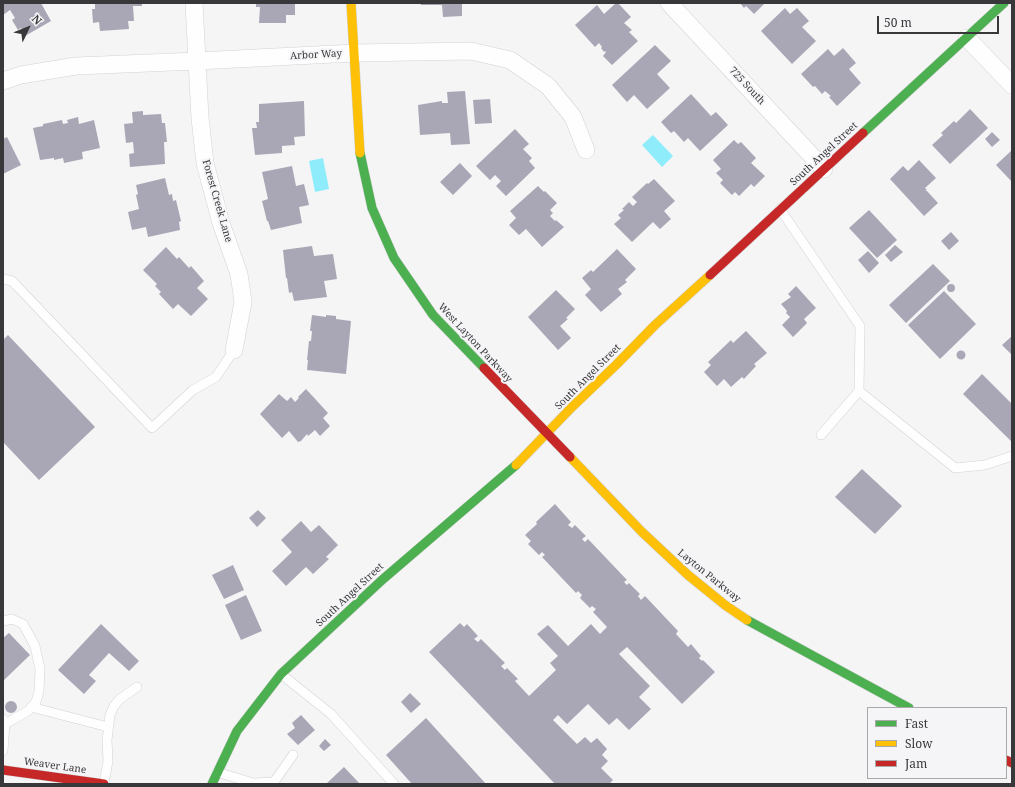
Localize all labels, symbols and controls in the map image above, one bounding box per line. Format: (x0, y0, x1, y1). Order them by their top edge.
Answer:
north arrow (8, 8, 48, 48)
scale bar (879, 8, 1001, 34)
text: N (29, 11, 46, 28)
text: 50 m (884, 14, 912, 31)
street label: Arbor Way (290, 48, 342, 62)
street label: 725 South (727, 65, 767, 107)
street label: South Angel Street (788, 120, 860, 188)
street label: Forest Creek Lane (199, 158, 235, 244)
street label: West Layton Parkway (435, 301, 515, 385)
street label: South Angel Street (553, 342, 623, 412)
street label: Layton Parkway (675, 547, 743, 605)
street label: South Angel Street (314, 561, 386, 629)
legend (867, 707, 1007, 779)
text: Fast (905, 715, 928, 732)
text: Slow (905, 735, 933, 752)
text: Jam (905, 755, 927, 772)
street label: Weaver Lane (23, 756, 87, 776)

